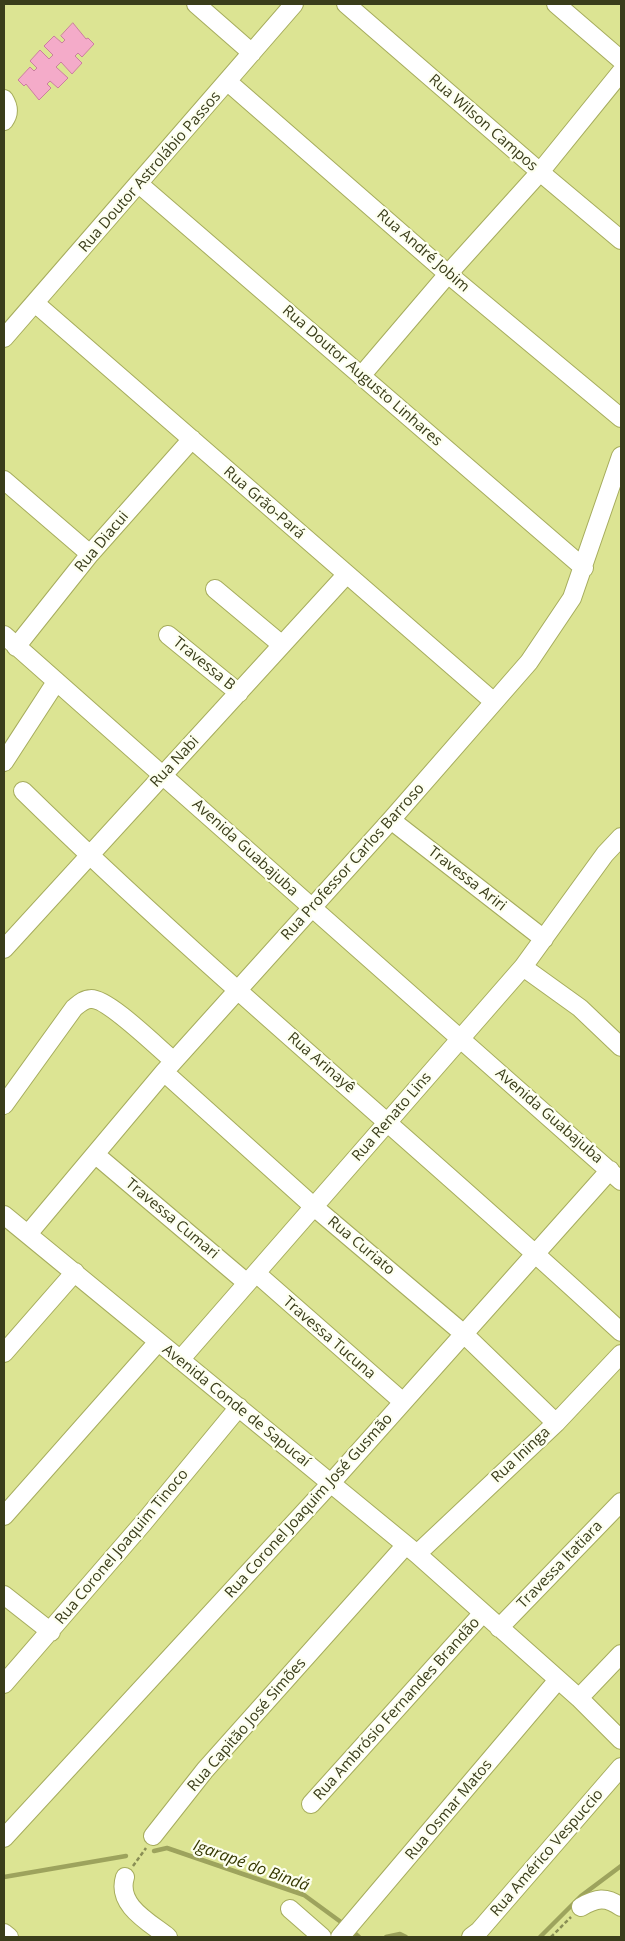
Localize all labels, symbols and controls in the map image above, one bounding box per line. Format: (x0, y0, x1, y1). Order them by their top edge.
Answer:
street label: Rua Wilson Campos (425, 71, 541, 175)
street label: Rua Doutor Astrolábio Passos (75, 88, 225, 256)
street label: Rua André Jobim (373, 206, 473, 296)
street label: Rua Doutor Augusto Linhares (278, 302, 446, 450)
street label: Rua Grão-Pará (220, 463, 308, 543)
street label: Rua Diacui (71, 508, 133, 576)
street label: Travessa B (169, 633, 239, 695)
street label: Rua Nabi (147, 733, 203, 791)
street label: Rua Professor Carlos Barroso (278, 780, 428, 944)
street label: Avenida Guabajuba (188, 796, 302, 900)
street label: Travessa Ariri (424, 843, 510, 915)
street label: Rua Arinayê (284, 1029, 358, 1097)
street label: Avenida Guabajuba (492, 1065, 606, 1167)
street label: Rua Renato Lins (348, 1069, 436, 1165)
street label: Travessa Cumari (122, 1175, 222, 1263)
street label: Rua Curiato (324, 1213, 398, 1279)
street label: Travessa Tucuna (279, 1293, 379, 1383)
street label: Avenida Conde de Sapucaí (159, 1341, 313, 1471)
street label: Rua Coronel Joaquim José Gusmão (221, 1410, 397, 1602)
street label: Rua Ininga (488, 1423, 554, 1487)
street label: Rua Coronel Joaquim Tinoco (52, 1466, 192, 1628)
street label: Travessa Itatiara (514, 1517, 606, 1613)
street label: Rua Ambrósio Fernandes Brandão (310, 1614, 484, 1804)
street label: Rua Capitão José Simões (184, 1655, 310, 1795)
street label: Rua Osmar Matos (402, 1756, 496, 1864)
street label: Rua Américo Vespuccio (487, 1786, 607, 1920)
water label: Igarapé do Bindá (190, 1836, 312, 1896)

